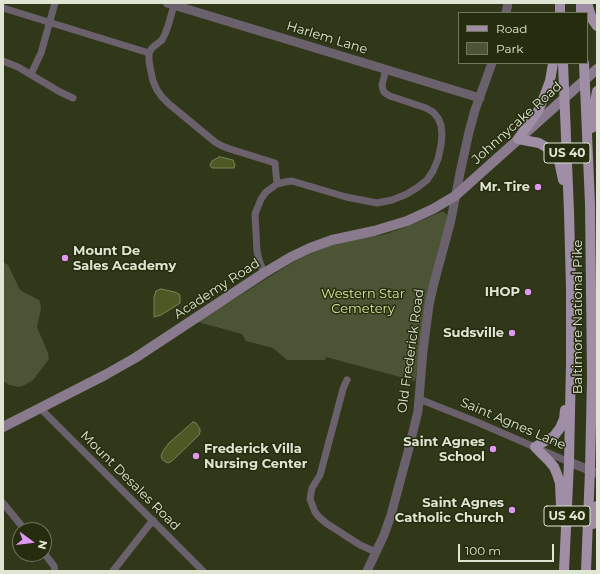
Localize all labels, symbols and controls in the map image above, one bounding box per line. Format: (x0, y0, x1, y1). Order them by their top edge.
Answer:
legend (458, 12, 588, 64)
street label: Harlem Lane (285, 18, 369, 58)
text: Road (496, 21, 527, 36)
text: Park (496, 41, 523, 56)
street label: Johnnycake Road (469, 79, 565, 167)
road number: US 40 (544, 143, 590, 163)
place label: Mr. Tire (479, 179, 530, 195)
marker: Mr. Tire (533, 182, 543, 192)
street label: Baltimore National Pike (570, 240, 586, 394)
place label: Mount De Sales Academy (73, 243, 176, 274)
marker: Mount De Sales Academy (60, 253, 70, 263)
street label: Academy Road (171, 256, 263, 322)
place label: IHOP (485, 284, 520, 300)
park label: Western Star Cemetery (321, 286, 405, 317)
marker: IHOP (523, 287, 533, 297)
street label: Old Frederick Road (395, 288, 427, 414)
place label: Sudsville (443, 325, 504, 341)
marker: Sudsville (507, 328, 517, 338)
street label: Saint Agnes Lane (458, 395, 568, 453)
street label: Mount Desales Road (77, 428, 183, 534)
place label: Saint Agnes School (403, 434, 485, 465)
place label: Frederick Villa Nursing Center (204, 441, 307, 472)
marker: Saint Agnes School (488, 444, 498, 454)
marker: Frederick Villa Nursing Center (191, 451, 201, 461)
place label: Saint Agnes Catholic Church (395, 495, 504, 526)
marker: Saint Agnes Catholic Church (507, 505, 517, 515)
road number: US 40 (544, 506, 590, 526)
north arrow (12, 522, 52, 562)
scale bar (460, 536, 556, 562)
text: N (35, 539, 51, 551)
text: 100 m (465, 543, 501, 558)

